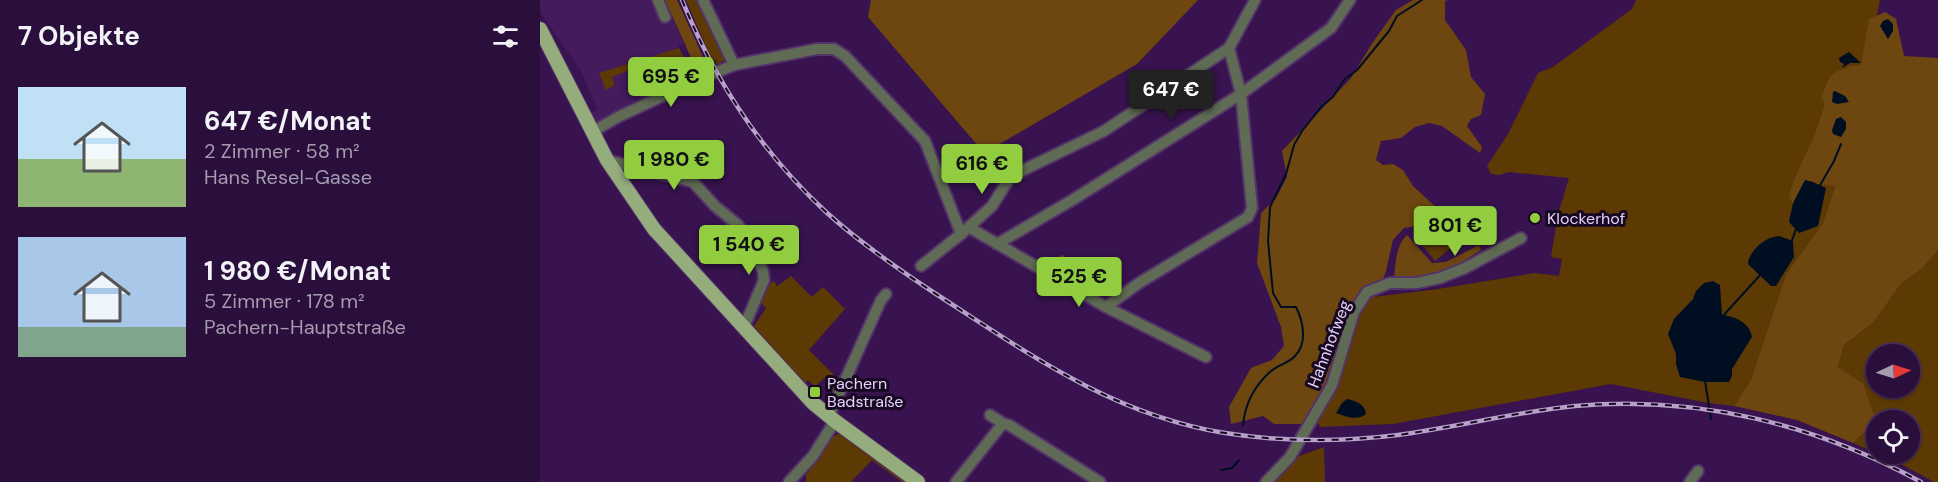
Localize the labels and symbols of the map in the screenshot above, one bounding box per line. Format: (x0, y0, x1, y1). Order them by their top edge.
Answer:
pin: 695 € (629, 57, 713, 108)
pin: 647 € (1129, 70, 1213, 121)
pin: 1 980 € (619, 140, 729, 191)
pin: 616 € (940, 144, 1024, 195)
pin: 801 € (1413, 206, 1497, 257)
place label: Klockerhof (1547, 208, 1625, 229)
marker: Klockerhof (1528, 211, 1542, 225)
pin: 1 540 € (694, 225, 804, 276)
pin: 525 € (1037, 257, 1121, 308)
street label: Hahnhofweg (1303, 297, 1355, 391)
north arrow (1866, 344, 1920, 398)
place label: Pachern Badstraße (827, 373, 903, 412)
marker: Pachern Badstraße (808, 385, 822, 399)

